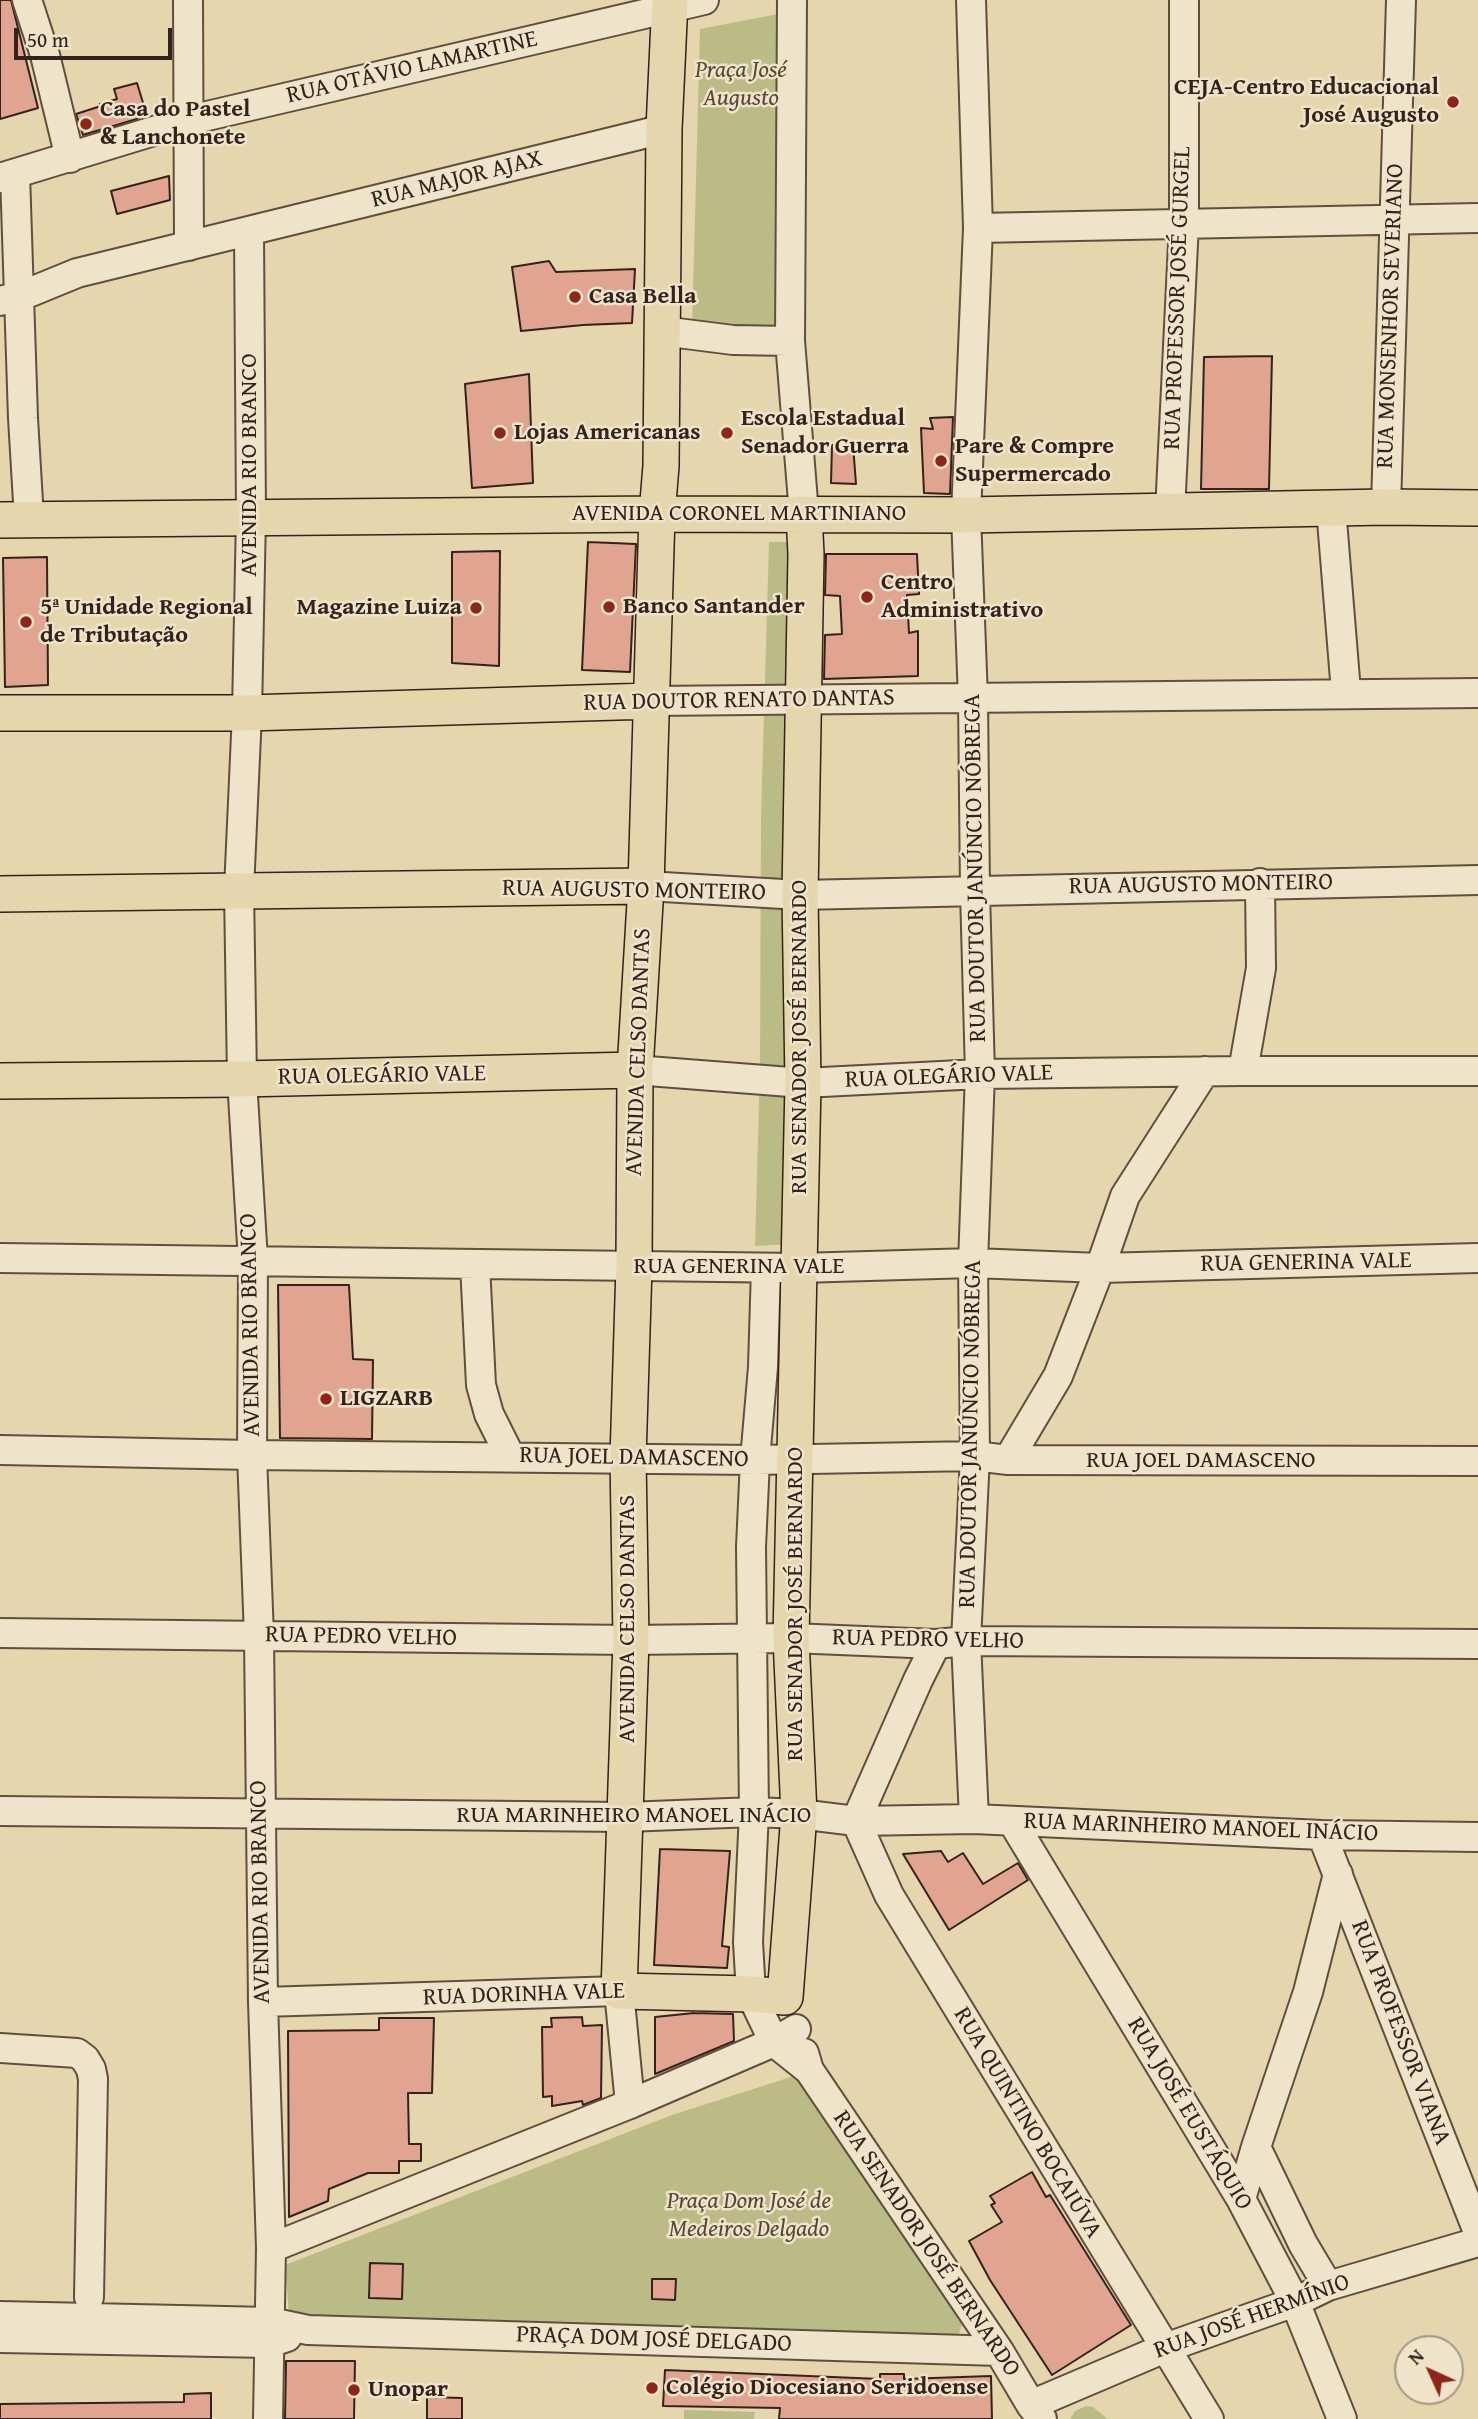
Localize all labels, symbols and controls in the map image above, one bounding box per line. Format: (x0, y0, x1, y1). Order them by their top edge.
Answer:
scale bar (18, 14, 175, 58)
text: 50 m (27, 24, 69, 55)
street label: RUA OTÁVIO LAMARTINE (284, 25, 540, 111)
park label: Praça José Augusto (695, 57, 787, 113)
place label: CEJA-Centro Educacional José Augusto (1174, 74, 1439, 130)
marker: CEJA-Centro Educacional José Augusto (1445, 94, 1461, 110)
place label: Casa do Pastel & Lanchonete (100, 96, 250, 152)
marker: Casa do Pastel & Lanchonete (78, 116, 94, 132)
street label: RUA MAJOR AJAX (368, 145, 546, 215)
street label: RUA PROFESSOR JOSÉ GURGEL (1158, 146, 1198, 450)
street label: RUA MONSENHOR SEVERIANO (1371, 163, 1411, 469)
place label: Casa Bella (589, 283, 697, 311)
marker: Casa Bella (567, 289, 583, 305)
street label: AVENIDA RIO BRANCO (236, 353, 264, 577)
place label: Escola Estadual Senador Guerra (741, 405, 909, 461)
place label: Lojas Americanas (514, 419, 701, 447)
marker: Lojas Americanas (492, 425, 508, 441)
marker: Escola Estadual Senador Guerra (719, 425, 735, 441)
place label: Pare & Compre Supermercado (955, 433, 1114, 489)
marker: Pare & Compre Supermercado (933, 453, 949, 469)
street label: AVENIDA CORONEL MARTINIANO (572, 500, 906, 528)
place label: Centro Administrativo (881, 569, 1043, 625)
marker: Centro Administrativo (859, 589, 875, 605)
place label: Banco Santander (623, 593, 805, 621)
place label: 5ª Unidade Regional de Tributação (40, 594, 253, 650)
place label: Magazine Luiza (297, 594, 462, 622)
marker: Banco Santander (601, 599, 617, 615)
marker: Magazine Luiza (468, 600, 484, 616)
marker: 5ª Unidade Regional de Tributação (18, 614, 34, 630)
street label: RUA DOUTOR RENATO DANTAS (583, 684, 895, 718)
street label: RUA DOUTOR JANÚNCIO NÓBREGA (959, 694, 993, 1042)
street label: RUA AUGUSTO MONTEIRO (1069, 868, 1333, 902)
street label: RUA AUGUSTO MONTEIRO (502, 874, 766, 908)
street label: RUA SENADOR JOSÉ BERNARDO (786, 880, 814, 1194)
street label: AVENIDA CELSO DANTAS (620, 927, 658, 1177)
street label: RUA OLEGÁRIO VALE (844, 1059, 1054, 1095)
street label: RUA OLEGÁRIO VALE (278, 1060, 486, 1092)
street label: AVENIDA RIO BRANCO (235, 1213, 267, 1437)
street label: RUA GENERINA VALE (1200, 1247, 1412, 1279)
street label: RUA GENERINA VALE (634, 1253, 844, 1281)
street label: RUA DOUTOR JANÚNCIO NÓBREGA (954, 1260, 988, 1608)
place label: LIGZARB (340, 1385, 433, 1413)
marker: LIGZARB (318, 1391, 334, 1407)
street label: RUA JOEL DAMASCENO (519, 1442, 749, 1474)
street label: RUA SENADOR JOSÉ BERNARDO (782, 1447, 810, 1761)
street label: RUA JOEL DAMASCENO (1086, 1447, 1316, 1475)
street label: AVENIDA CELSO DANTAS (614, 1495, 642, 1743)
street label: RUA PEDRO VELHO (265, 1621, 457, 1653)
street label: RUA PEDRO VELHO (832, 1624, 1024, 1656)
street label: AVENIDA RIO BRANCO (245, 1780, 277, 2004)
street label: RUA MARINHEIRO MANOEL INÁCIO (457, 1802, 811, 1830)
street label: RUA MARINHEIRO MANOEL INÁCIO (1023, 1807, 1379, 1849)
street label: RUA PROFESSOR VIANA (1344, 1917, 1456, 2149)
street label: RUA DORINHA VALE (423, 1977, 625, 2013)
street label: RUA QUINTINO BOCAIÚVA (947, 2002, 1107, 2244)
street label: RUA JOSÉ EUSTÁQUIO (1120, 2012, 1258, 2216)
street label: RUA SENADOR JOSÉ BERNARDO (826, 2105, 1026, 2383)
park label: Praça Dom José de Medeiros Delgado (667, 2188, 831, 2244)
street label: RUA JOSÉ HERMÍNIO (1150, 2268, 1354, 2366)
street label: PRAÇA DOM JOSÉ DELGADO (516, 2321, 792, 2359)
north arrow (1394, 2335, 1464, 2405)
text: N (1401, 2342, 1430, 2371)
place label: Colégio Diocesiano Seridoense (666, 2374, 988, 2402)
place label: Unopar (368, 2376, 448, 2404)
marker: Colégio Diocesiano Seridoense (644, 2380, 660, 2396)
marker: Unopar (346, 2382, 362, 2398)

